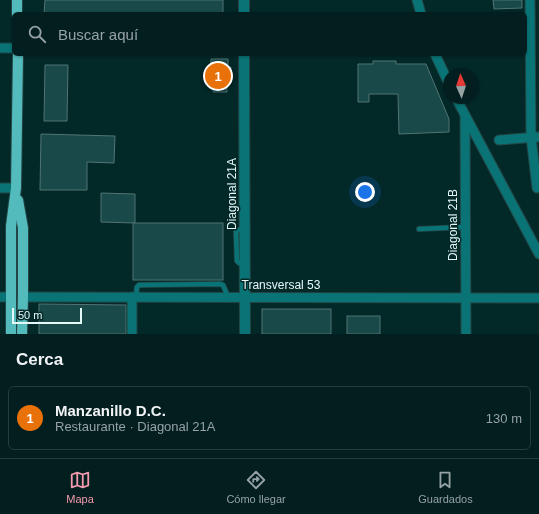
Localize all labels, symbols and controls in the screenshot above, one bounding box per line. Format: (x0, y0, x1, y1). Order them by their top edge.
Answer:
search box (12, 12, 527, 56)
icon: search (26, 23, 48, 45)
text: Buscar aquí (58, 26, 138, 43)
pin: 1 (205, 61, 231, 91)
north arrow (443, 68, 479, 104)
street label: Diagonal 21A (225, 158, 239, 230)
your location (355, 182, 375, 202)
street label: Diagonal 21B (446, 189, 460, 261)
street label: Transversal 53 (242, 278, 321, 292)
scale bar (12, 306, 82, 325)
text: 50 m (18, 309, 42, 321)
text: Cerca (16, 350, 63, 369)
text: Manzanillo D.C. (55, 402, 166, 419)
text: 1 (26, 411, 34, 426)
text: 130 m (486, 411, 522, 426)
text: Restaurante · Diagonal 21A (55, 419, 215, 434)
tab: Mapa (66, 469, 94, 505)
tab: Cómo llegar (226, 469, 286, 505)
tab: Guardados (418, 469, 473, 505)

